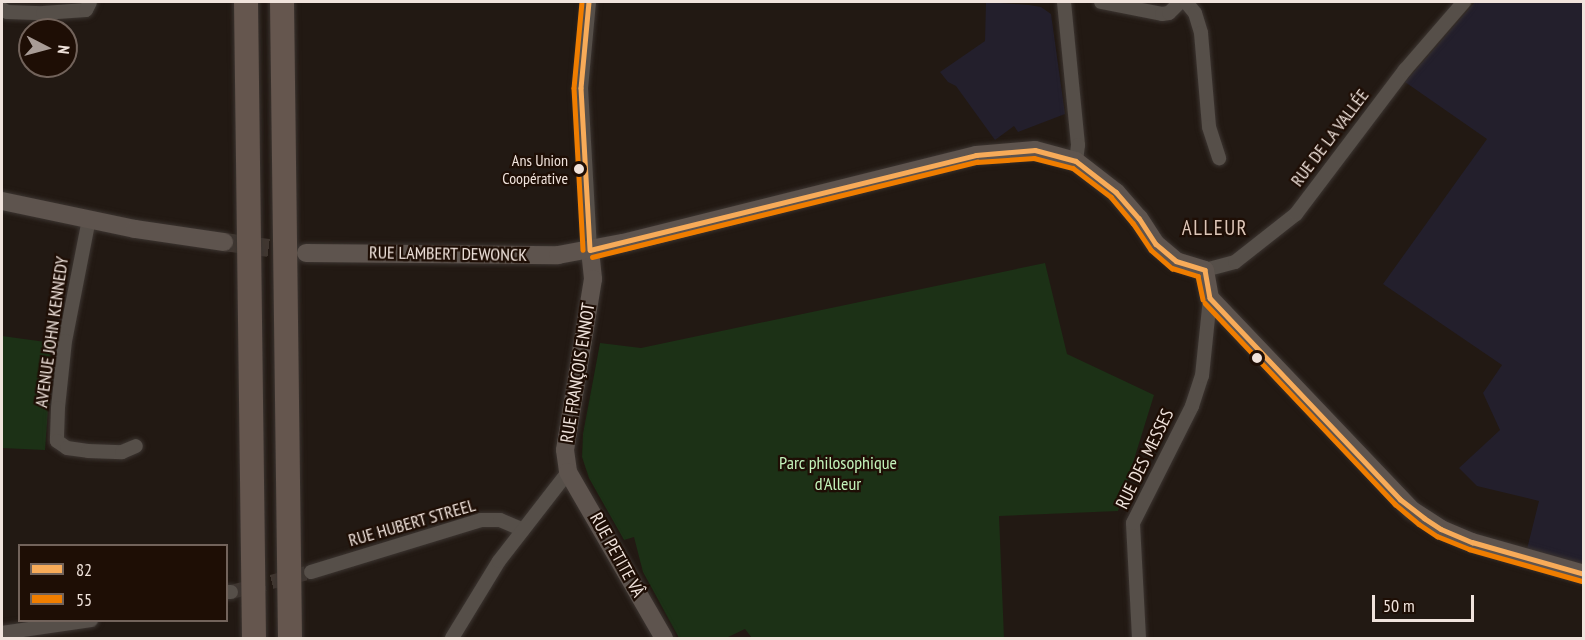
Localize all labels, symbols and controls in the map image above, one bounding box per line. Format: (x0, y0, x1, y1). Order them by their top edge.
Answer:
north arrow (18, 18, 78, 78)
text: N (54, 44, 74, 55)
street label: RUE DE LA VALLÉE (1286, 85, 1374, 191)
place label: Ans Union Coopérative (502, 150, 568, 188)
marker: Ans Union Coopérative (573, 163, 585, 175)
district label: ALLEUR (1182, 215, 1248, 241)
street label: RUE LAMBERT DEWONCK (369, 242, 527, 266)
street label: AVENUE JOHN KENNEDY (31, 255, 73, 409)
street label: RUE FRANÇOIS ENNOT (556, 302, 600, 444)
unlabelled marker (1251, 352, 1263, 364)
street label: RUE DES MESSES (1112, 406, 1178, 512)
park label: Parc philosophique d'Alleur (779, 453, 897, 496)
street label: RUE HUBERT STREEL (346, 494, 478, 552)
street label: RUE PETITE VÂ (585, 509, 649, 601)
legend (18, 544, 228, 622)
text: 82 (76, 558, 92, 581)
scale bar (1375, 583, 1477, 621)
text: 55 (76, 588, 92, 611)
text: 50 m (1383, 594, 1415, 617)

